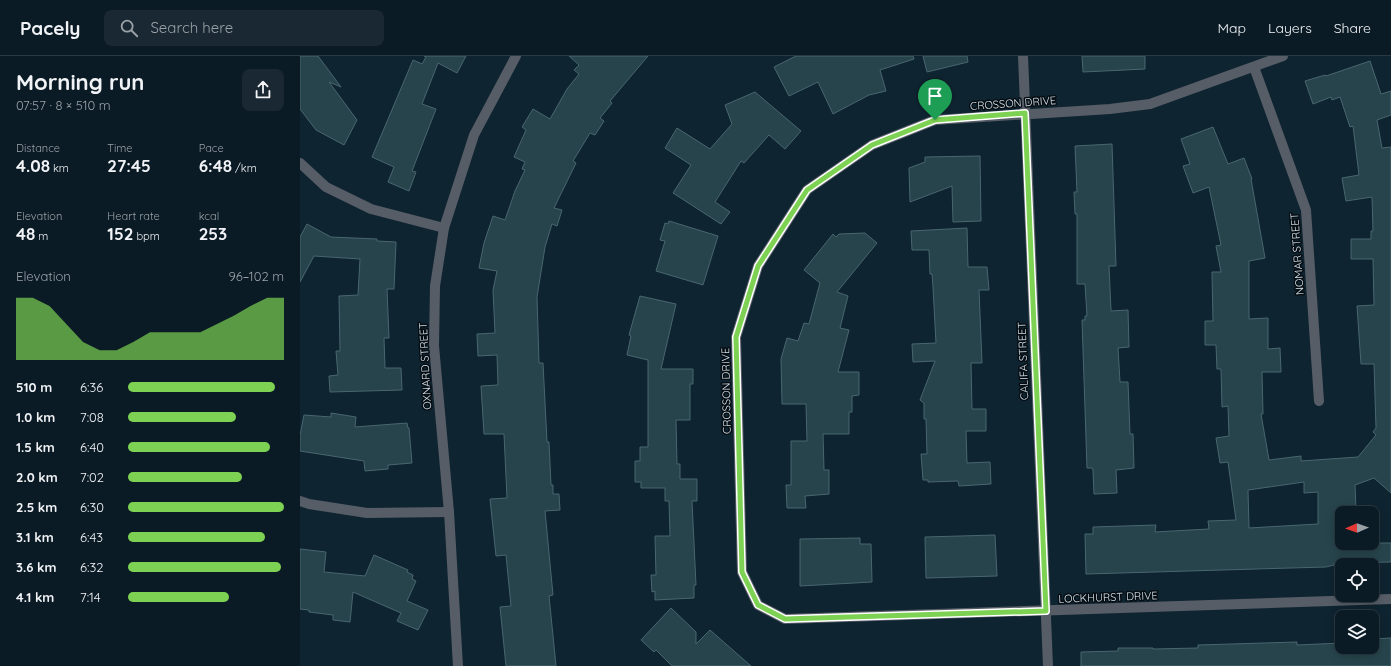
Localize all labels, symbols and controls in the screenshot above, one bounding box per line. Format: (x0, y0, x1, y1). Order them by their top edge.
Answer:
search box (104, 10, 384, 46)
text: Pacely (20, 16, 80, 40)
icon: search (118, 17, 140, 39)
text: Search here (150, 18, 233, 37)
text: Map (1217, 19, 1246, 37)
text: Layers (1268, 19, 1312, 37)
text: Share (1334, 19, 1371, 37)
text: Morning run (16, 68, 144, 96)
button: share (242, 69, 284, 111)
pin (918, 79, 952, 120)
icon: arrive (924, 85, 946, 107)
street label: CROSSON DRIVE (969, 93, 1057, 113)
text: 07:57 · 8 × 510 m (16, 97, 111, 113)
text: Distance (16, 141, 60, 155)
text: Time (107, 141, 133, 155)
text: Pace (199, 141, 224, 155)
text: 4.08 (16, 155, 50, 176)
text: 27:45 (107, 155, 151, 176)
text: 6:48 (199, 155, 232, 176)
text: km (50, 161, 69, 175)
text: /km (232, 161, 257, 175)
text: Elevation (16, 209, 62, 223)
text: Heart rate (107, 209, 160, 223)
text: kcal (199, 209, 219, 223)
street label: NOMAR STREET (1287, 212, 1307, 296)
text: 48 (16, 223, 35, 244)
text: 152 (107, 223, 133, 244)
text: 253 (199, 223, 227, 244)
text: m (35, 229, 48, 243)
text: bpm (133, 229, 160, 243)
text: Elevation (16, 268, 71, 284)
text: 96–102 m (229, 268, 284, 284)
street label: CALIFA STREET (1015, 321, 1031, 400)
street label: OXNARD STREET (416, 322, 434, 410)
street label: CROSSON DRIVE (718, 348, 734, 434)
text: 510 m (16, 379, 52, 395)
text: 6:36 (80, 379, 103, 395)
text: 1.0 km (16, 409, 55, 425)
text: 7:08 (80, 409, 104, 425)
text: 1.5 km (16, 439, 55, 455)
text: 6:40 (80, 439, 104, 455)
text: 2.0 km (16, 469, 58, 485)
text: 7:02 (80, 469, 104, 485)
text: 2.5 km (16, 499, 57, 515)
text: 6:30 (80, 499, 104, 515)
north arrow (1335, 506, 1379, 550)
map controls (1335, 506, 1379, 654)
text: 3.1 km (16, 529, 54, 545)
text: 6:43 (80, 529, 103, 545)
button: locate (1335, 558, 1379, 602)
text: 3.6 km (16, 559, 56, 575)
text: 6:32 (80, 559, 103, 575)
street label: LOCKHURST DRIVE (1058, 588, 1158, 606)
text: 4.1 km (16, 589, 54, 605)
text: 7:14 (80, 589, 101, 605)
button: layers (1335, 610, 1379, 654)

